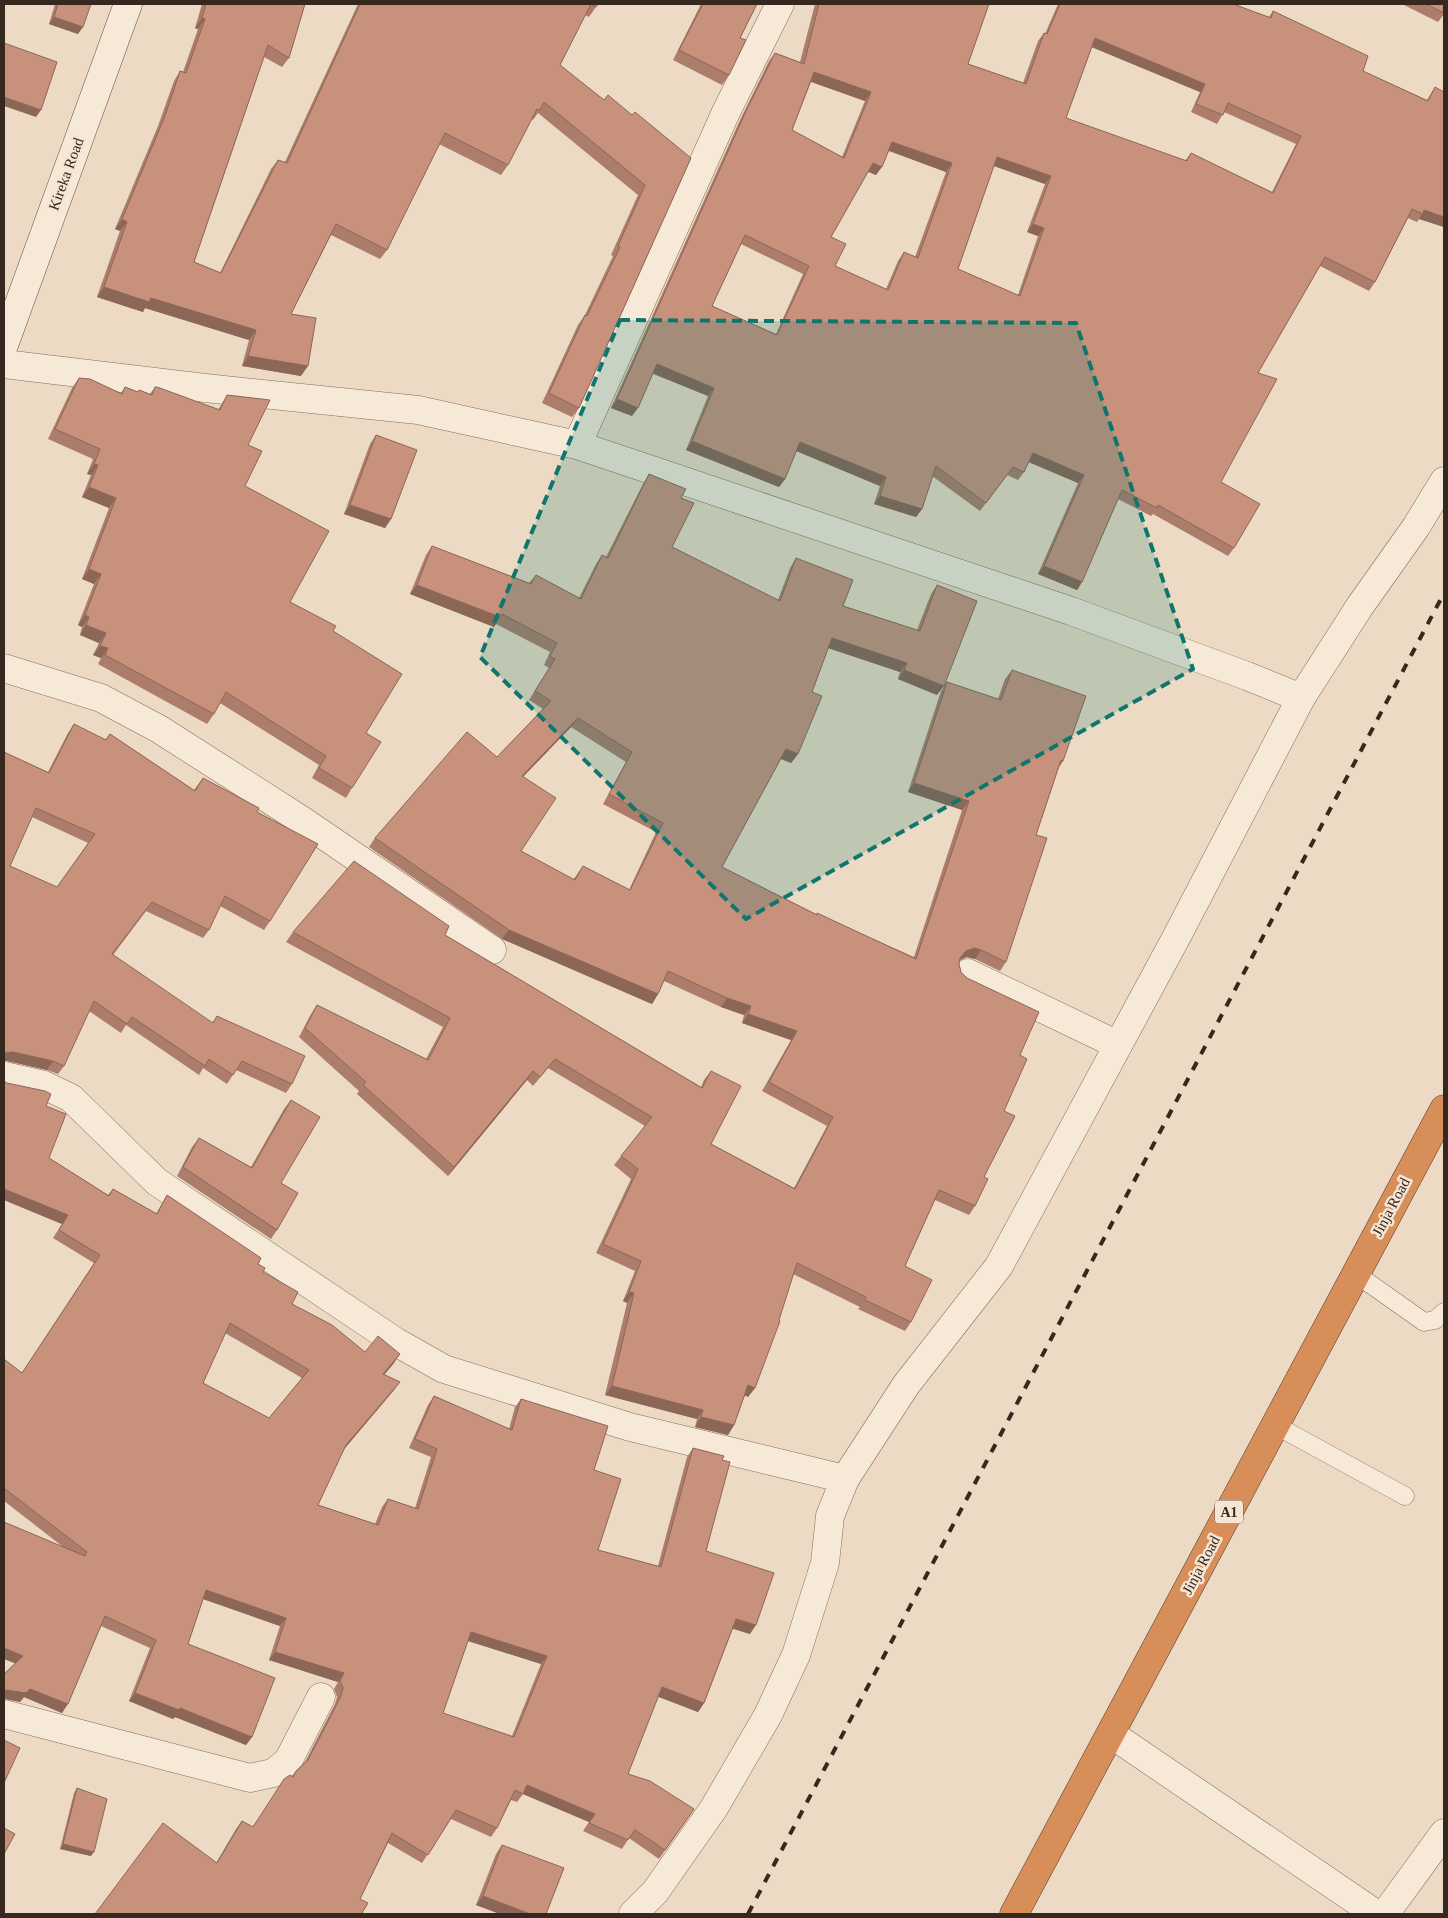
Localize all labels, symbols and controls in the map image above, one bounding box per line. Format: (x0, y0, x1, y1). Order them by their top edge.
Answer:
street label: Kireka Road (45, 135, 87, 213)
street label: Jinja Road (1369, 1175, 1413, 1239)
road number: A1 (1215, 1500, 1243, 1524)
street label: Jinja Road (1179, 1533, 1223, 1597)

